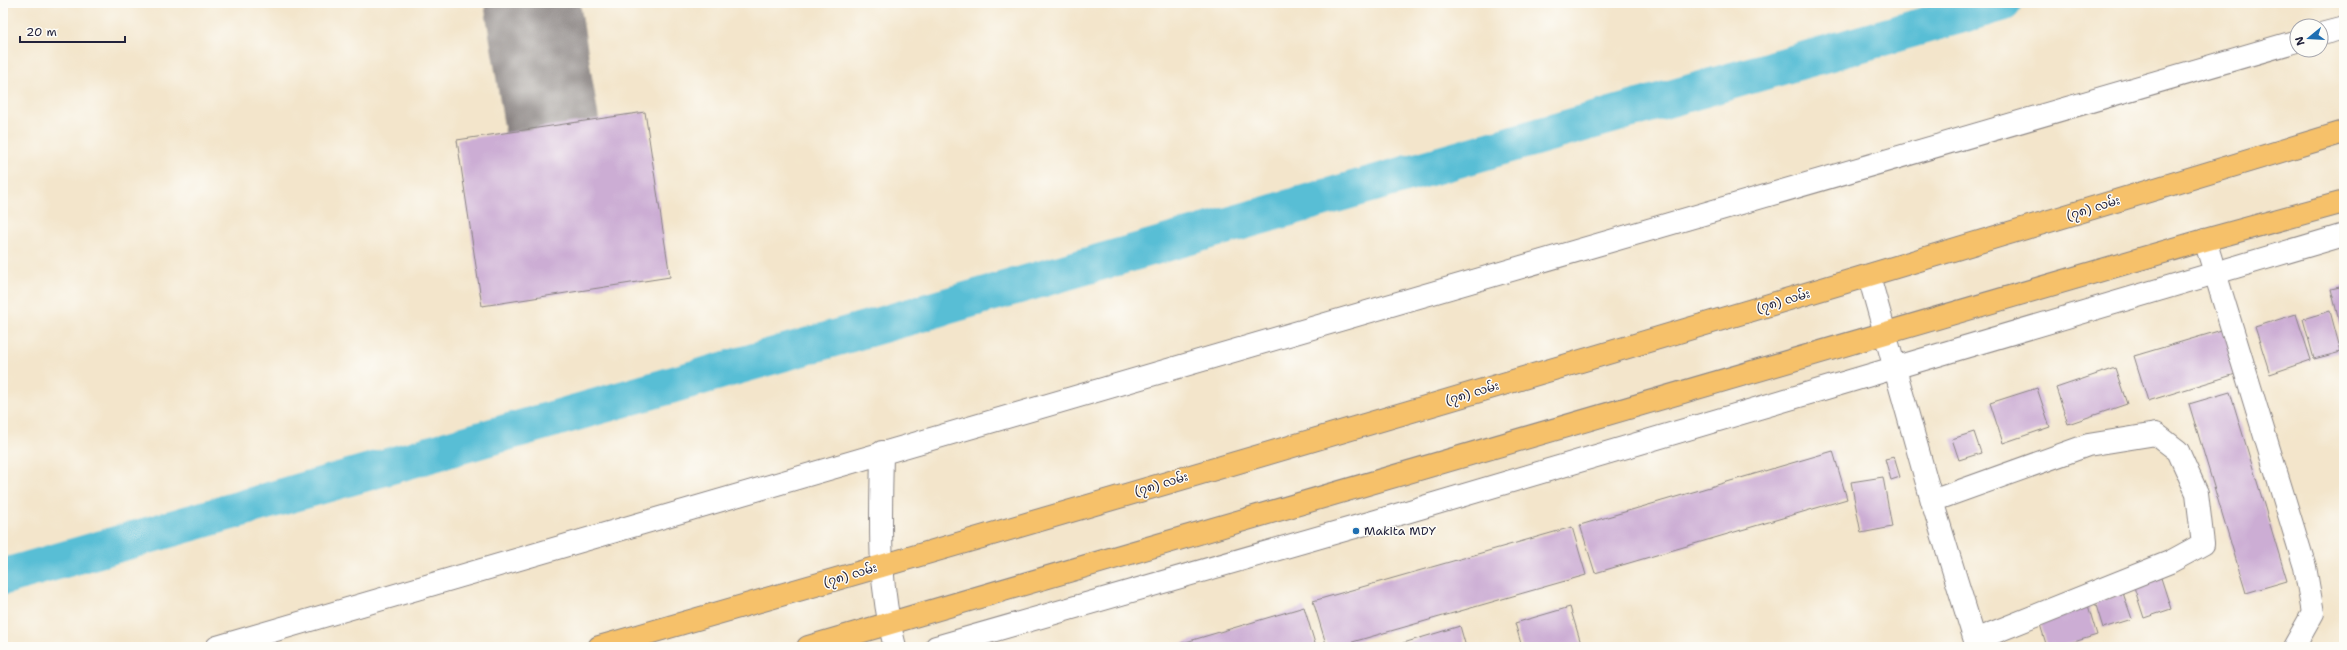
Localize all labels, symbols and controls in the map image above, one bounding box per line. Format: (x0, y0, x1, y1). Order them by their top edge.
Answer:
scale bar (20, 18, 125, 44)
north arrow (2289, 18, 2329, 58)
text: 20 m (26, 24, 57, 40)
text: N (2291, 34, 2308, 47)
street label: (၇၈) လမ်း (2064, 191, 2123, 226)
street label: (၇၈) လမ်း (1754, 285, 1812, 318)
street label: (၇၈) လမ်း (1443, 377, 1501, 410)
street label: (၇၈) လမ်း (1132, 468, 1190, 501)
place label: Makita MDY (1364, 523, 1437, 539)
marker: Makita MDY (1351, 526, 1361, 536)
street label: (၇၈) လမ်း (821, 559, 879, 592)

